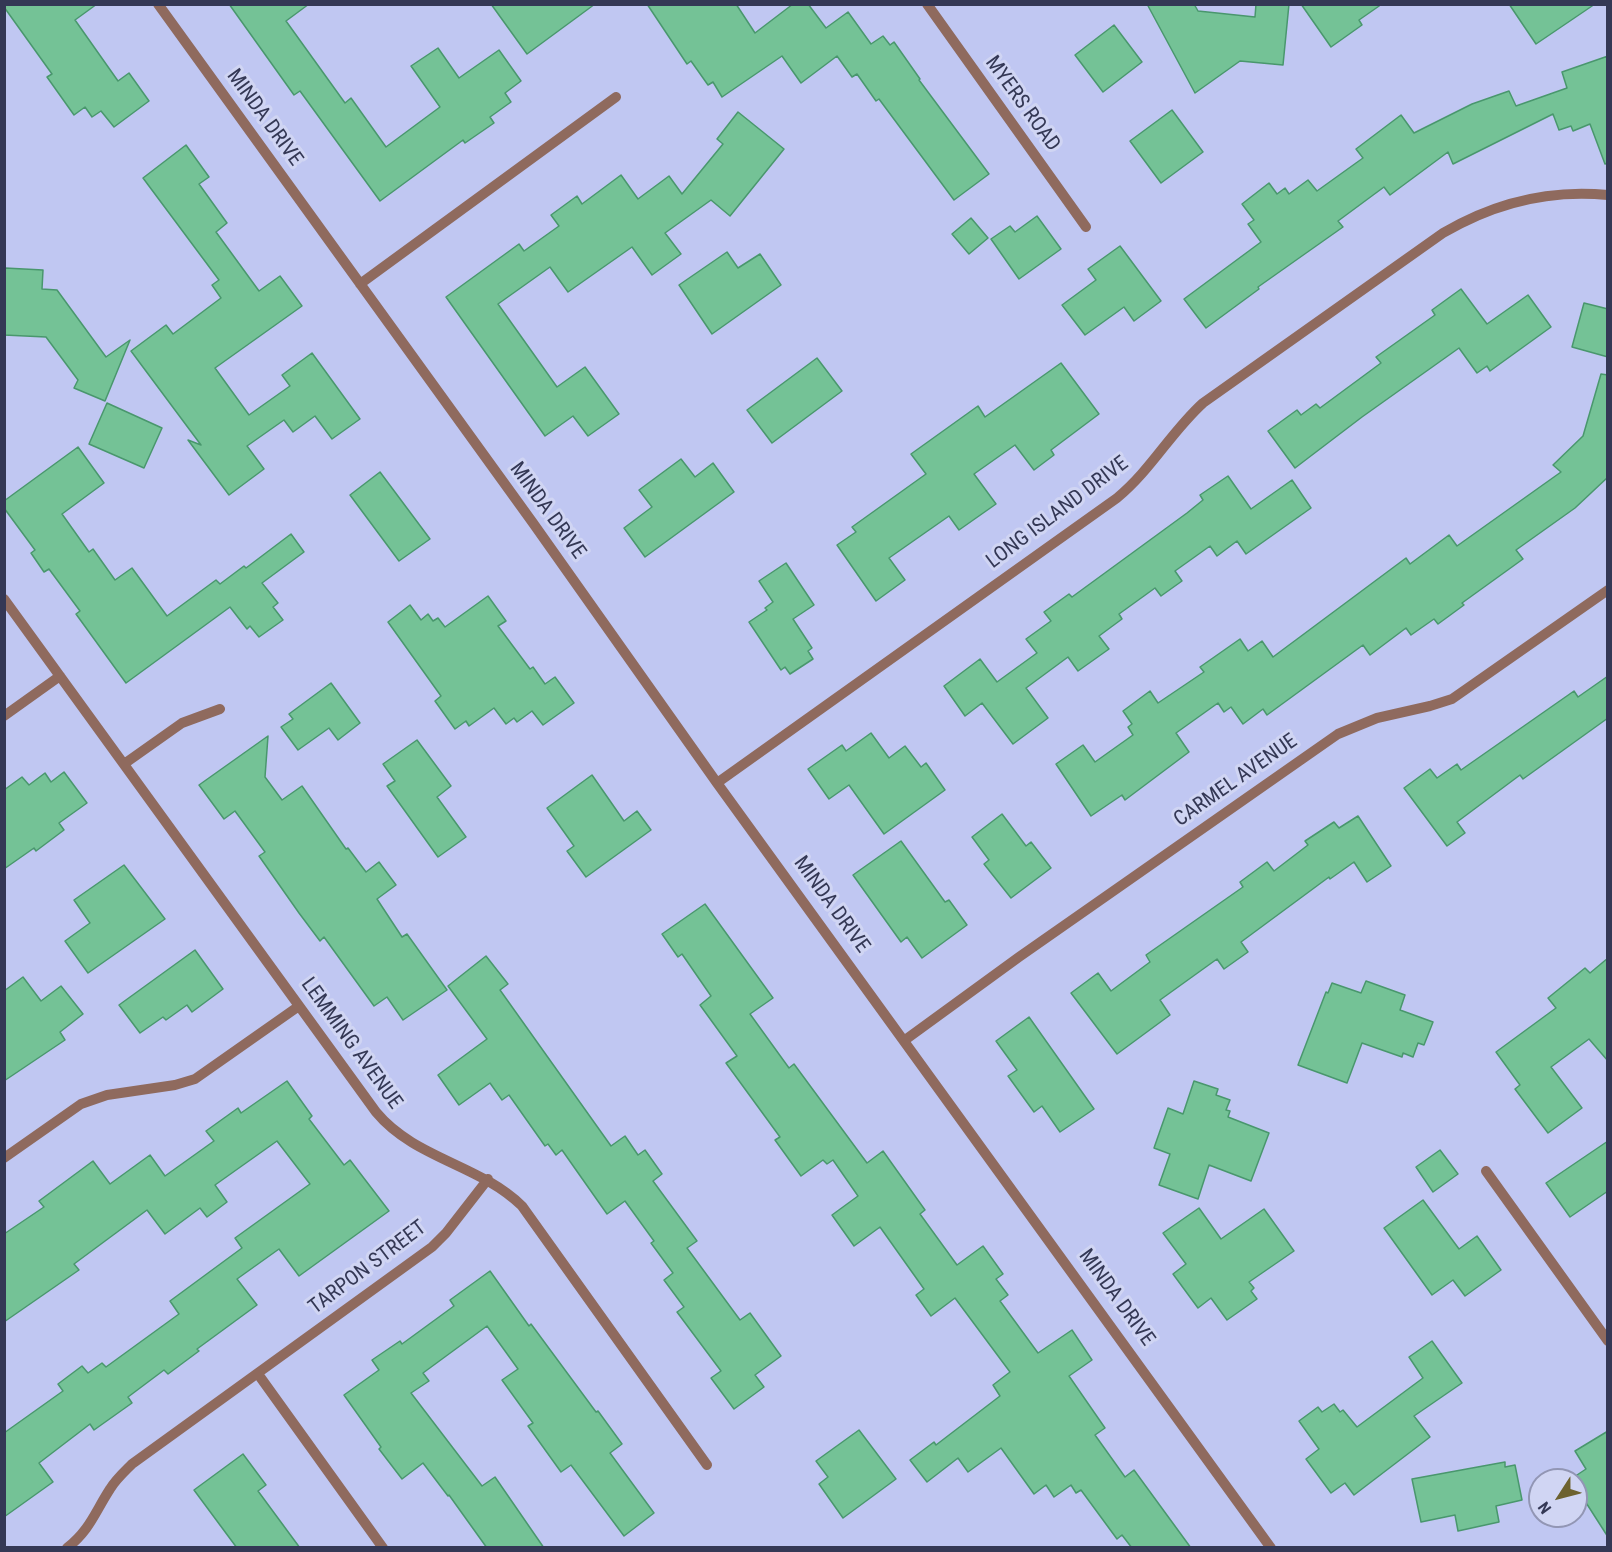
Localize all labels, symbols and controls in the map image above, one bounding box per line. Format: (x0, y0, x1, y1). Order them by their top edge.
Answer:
street label: MYERS ROAD (979, 51, 1065, 157)
street label: MINDA DRIVE (220, 65, 308, 171)
street label: LONG ISLAND DRIVE (982, 451, 1134, 575)
street label: MINDA DRIVE (503, 458, 591, 564)
street label: CARMEL AVENUE (1169, 729, 1303, 833)
street label: MINDA DRIVE (787, 852, 875, 958)
street label: LEMMING AVENUE (295, 973, 407, 1115)
street label: TARPON STREET (304, 1216, 432, 1320)
street label: MINDA DRIVE (1072, 1245, 1160, 1351)
north arrow (1528, 1468, 1588, 1528)
text: N (1534, 1498, 1555, 1517)

